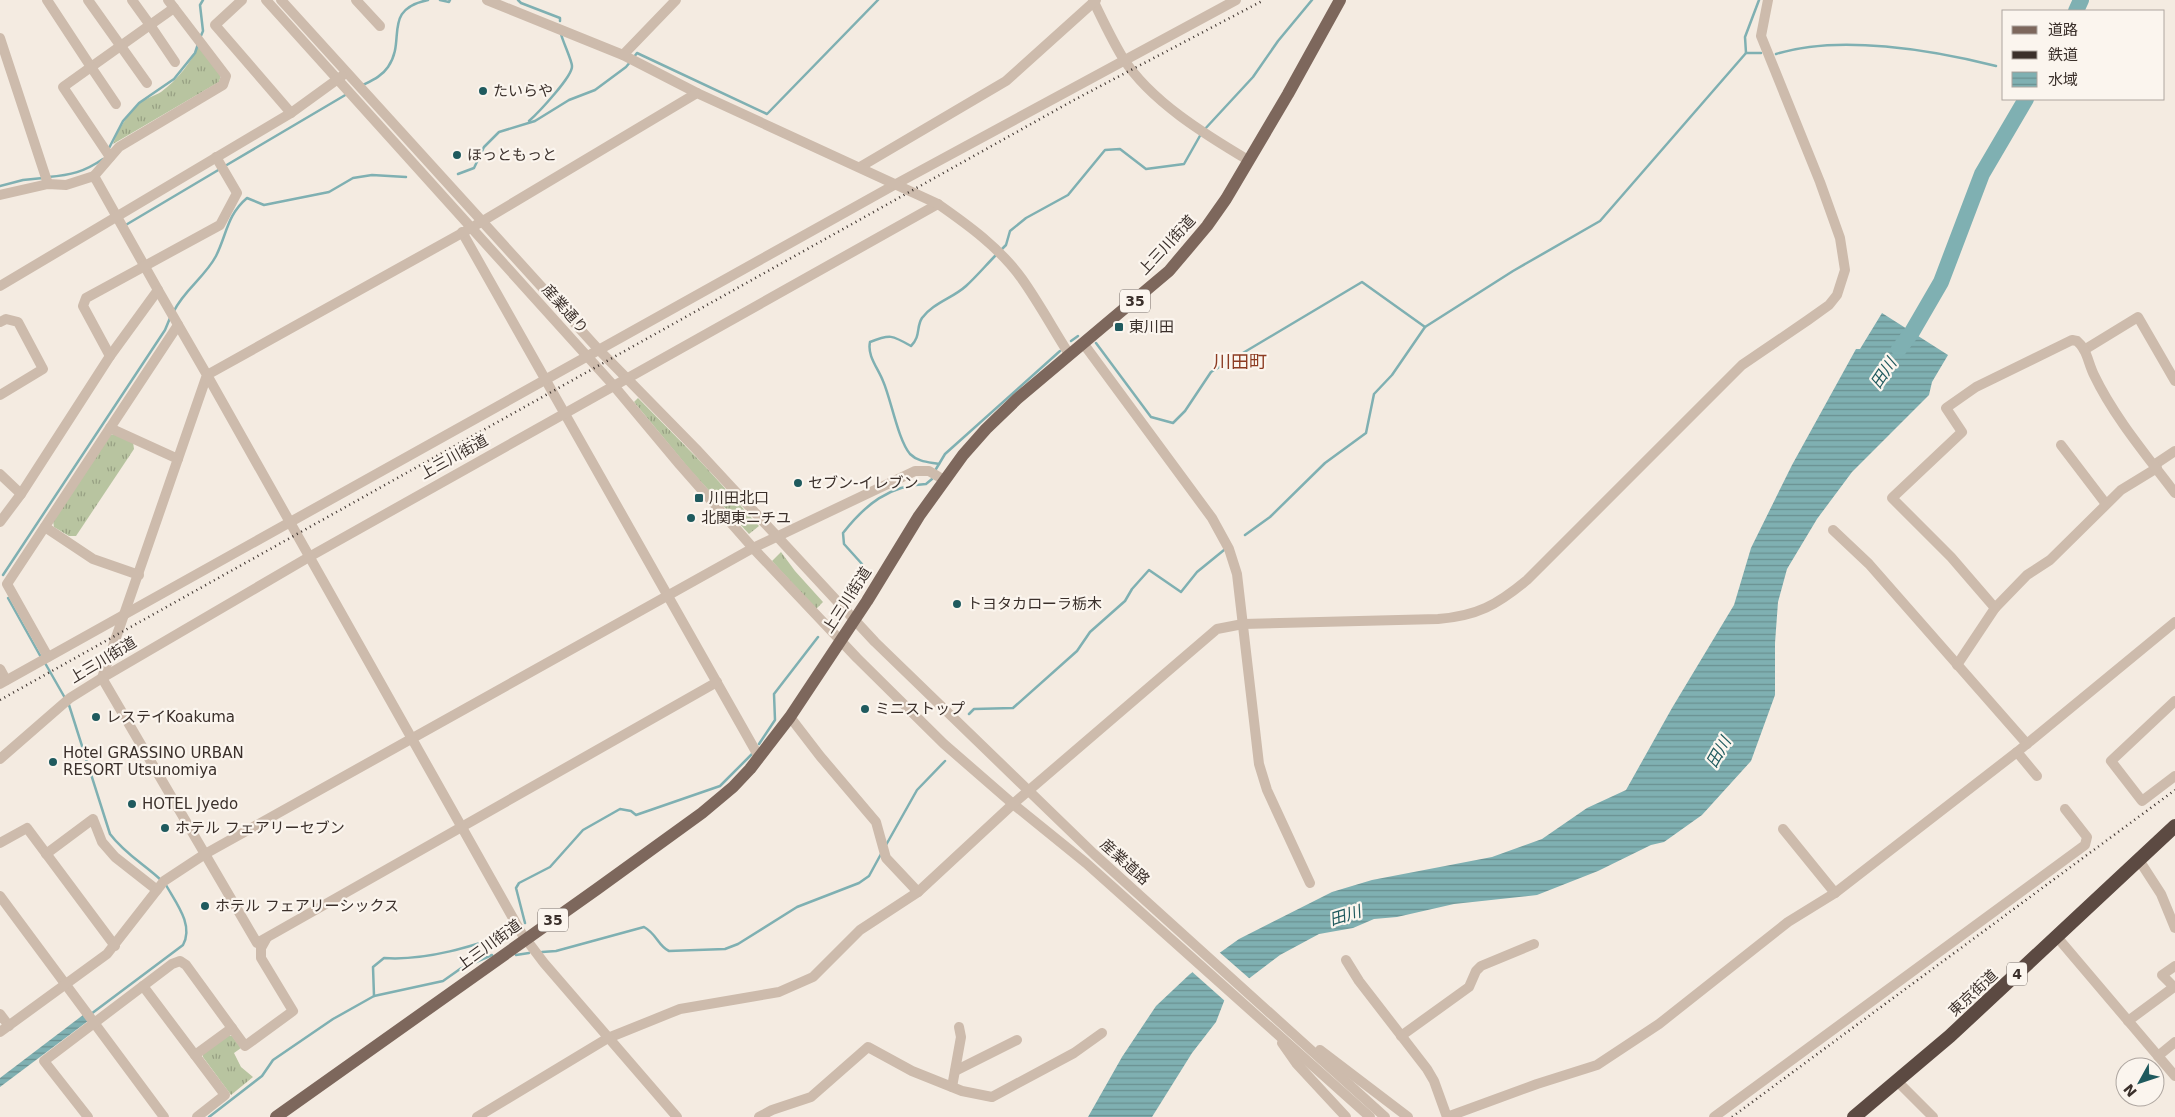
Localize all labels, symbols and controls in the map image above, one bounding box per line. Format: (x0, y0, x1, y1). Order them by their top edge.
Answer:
legend (2002, 10, 2165, 100)
text: 道路 (2048, 21, 2078, 39)
text: 鉄道 (2048, 46, 2078, 64)
text: 水域 (2048, 71, 2078, 89)
place label: たいらや (493, 82, 553, 100)
marker: たいらや (477, 85, 489, 97)
place label: ほっともっと (467, 146, 557, 164)
marker: ほっともっと (451, 149, 463, 161)
street label: 上三川街道 (1135, 211, 1199, 279)
street label: 産業通り (538, 281, 592, 337)
road number: 35 (1120, 290, 1150, 312)
place label: 東川田 (1129, 318, 1174, 336)
marker: 東川田 (1113, 321, 1125, 333)
district label: 川田町 (1213, 351, 1267, 372)
water label: 田川 (1867, 353, 1901, 392)
street label: 上三川街道 (417, 431, 491, 483)
place label: セブン-イレブン (808, 474, 918, 492)
marker: セブン-イレブン (792, 477, 804, 489)
place label: 川田北口 (709, 489, 769, 507)
marker: 川田北口 (693, 492, 705, 504)
place label: 北関東ニチユ (701, 509, 791, 527)
marker: 北関東ニチユ (685, 512, 697, 524)
street label: 上三川街道 (819, 564, 875, 636)
place label: トヨタカローラ栃木 (967, 595, 1102, 613)
marker: トヨタカローラ栃木 (951, 598, 963, 610)
street label: 上三川街道 (66, 633, 140, 687)
place label: ミニストップ (875, 700, 965, 718)
marker: ミニストップ (859, 703, 871, 715)
place label: レステイKoakuma (106, 708, 235, 726)
marker: レステイKoakuma (90, 711, 102, 723)
water label: 田川 (1702, 732, 1736, 771)
place label: Hotel GRASSINO URBAN RESORT Utsunomiya (63, 744, 244, 779)
marker: Hotel GRASSINO URBAN RESORT Utsunomiya (47, 756, 59, 768)
place label: HOTEL Jyedo (142, 795, 238, 813)
marker: HOTEL Jyedo (126, 798, 138, 810)
place label: ホテル フェアリーセブン (175, 819, 345, 837)
marker: ホテル フェアリーセブン (159, 822, 171, 834)
street label: 産業道路 (1097, 835, 1153, 889)
place label: ホテル フェアリーシックス (215, 897, 399, 915)
marker: ホテル フェアリーシックス (199, 900, 211, 912)
water label: 田川 (1327, 901, 1365, 929)
road number: 35 (538, 908, 568, 932)
street label: 上三川街道 (453, 916, 525, 974)
road number: 4 (2007, 962, 2027, 986)
street label: 東京街道 (1945, 966, 2001, 1020)
north arrow (2115, 1057, 2165, 1107)
text: N (2120, 1081, 2140, 1100)

